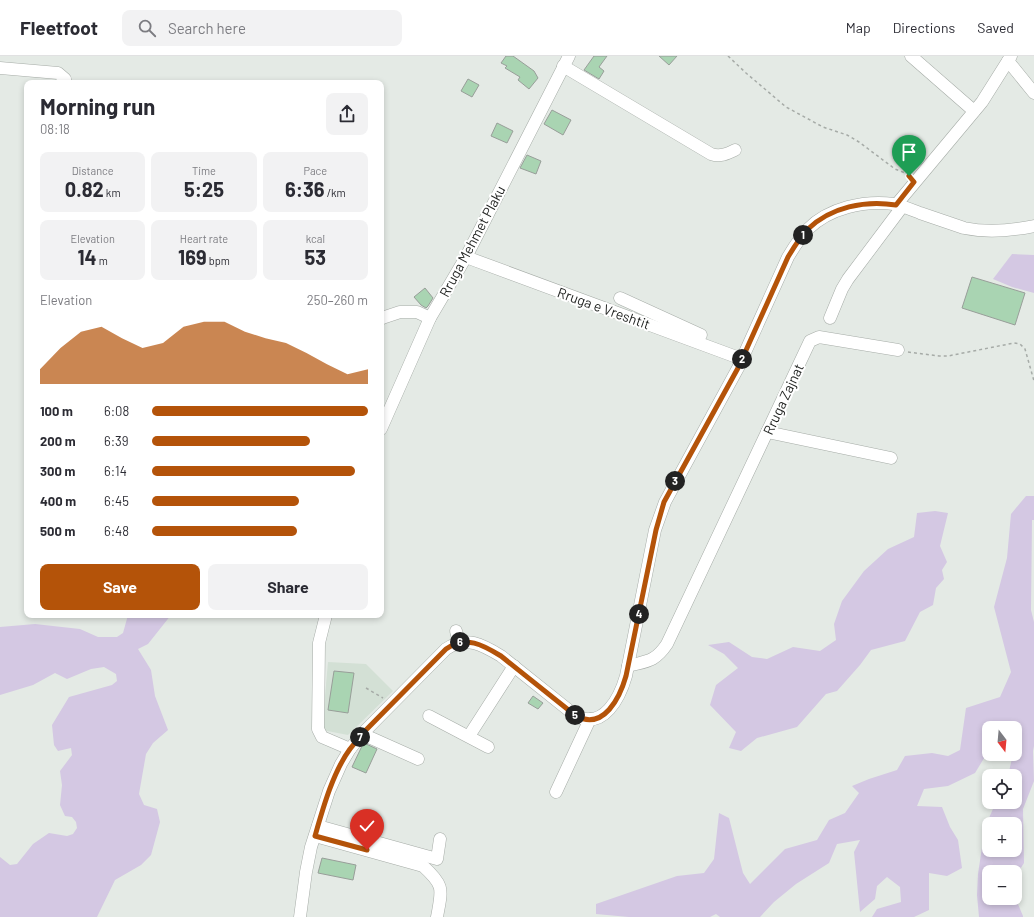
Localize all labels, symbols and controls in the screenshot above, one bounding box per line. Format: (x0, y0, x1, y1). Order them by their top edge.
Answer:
search box (122, 10, 402, 46)
text: Fleetfoot (20, 16, 98, 39)
icon: search (136, 17, 158, 39)
text: Search here (168, 19, 246, 37)
text: Map (846, 19, 871, 36)
text: Directions (893, 19, 955, 36)
text: Saved (977, 19, 1014, 36)
text: Morning run (40, 93, 155, 119)
button: share (326, 93, 368, 135)
text: 08:18 (40, 121, 70, 137)
pin (892, 135, 926, 176)
icon: arrive (898, 141, 920, 163)
text: Distance (72, 164, 114, 177)
text: Time (192, 164, 216, 177)
text: Pace (304, 164, 327, 177)
text: 0.82 (65, 177, 104, 201)
text: 5:25 (184, 177, 224, 201)
text: 6:36 (285, 177, 325, 201)
street label: Rruga Mehmet Plaku (435, 182, 509, 300)
text: km (104, 186, 120, 199)
text: /km (325, 186, 346, 199)
pin: 1 (793, 225, 813, 245)
text: 1 (801, 228, 805, 241)
text: Elevation (71, 232, 115, 245)
text: Heart rate (180, 232, 228, 245)
text: kcal (306, 232, 325, 245)
text: 14 (77, 245, 97, 269)
text: 169 (178, 245, 207, 269)
text: 53 (305, 245, 326, 269)
text: m (97, 254, 108, 267)
text: bpm (207, 254, 230, 267)
street label: Rruga e Vreshtit (555, 283, 653, 333)
text: Elevation (40, 292, 92, 308)
text: 250–260 m (307, 292, 368, 308)
pin: 2 (732, 349, 752, 369)
text: 2 (739, 352, 745, 365)
street label: Rruga Zajnat (759, 361, 807, 437)
text: 100 m (40, 403, 73, 419)
text: 6:08 (104, 403, 129, 419)
text: 200 m (40, 433, 76, 449)
text: 6:39 (104, 433, 129, 449)
text: 300 m (40, 463, 75, 479)
text: 6:14 (104, 463, 127, 479)
pin: 3 (665, 471, 685, 491)
text: 3 (672, 474, 678, 487)
text: 400 m (40, 493, 76, 509)
text: 6:45 (104, 493, 129, 509)
text: 500 m (40, 523, 75, 539)
text: 6:48 (104, 523, 129, 539)
button: Save (40, 564, 200, 610)
button: Share (208, 564, 368, 610)
pin: 4 (629, 604, 649, 624)
text: 4 (636, 607, 642, 620)
pin: 6 (450, 632, 470, 652)
text: 6 (457, 635, 463, 648)
pin: 5 (565, 705, 585, 725)
text: 5 (572, 708, 578, 721)
north arrow (982, 721, 1022, 761)
map controls (982, 721, 1022, 905)
pin: 7 (350, 727, 370, 747)
text: 7 (357, 730, 363, 743)
button: locate (982, 769, 1022, 809)
pin (350, 809, 384, 850)
icon: check (356, 815, 378, 837)
button: + (982, 817, 1022, 857)
button: − (982, 865, 1022, 905)

